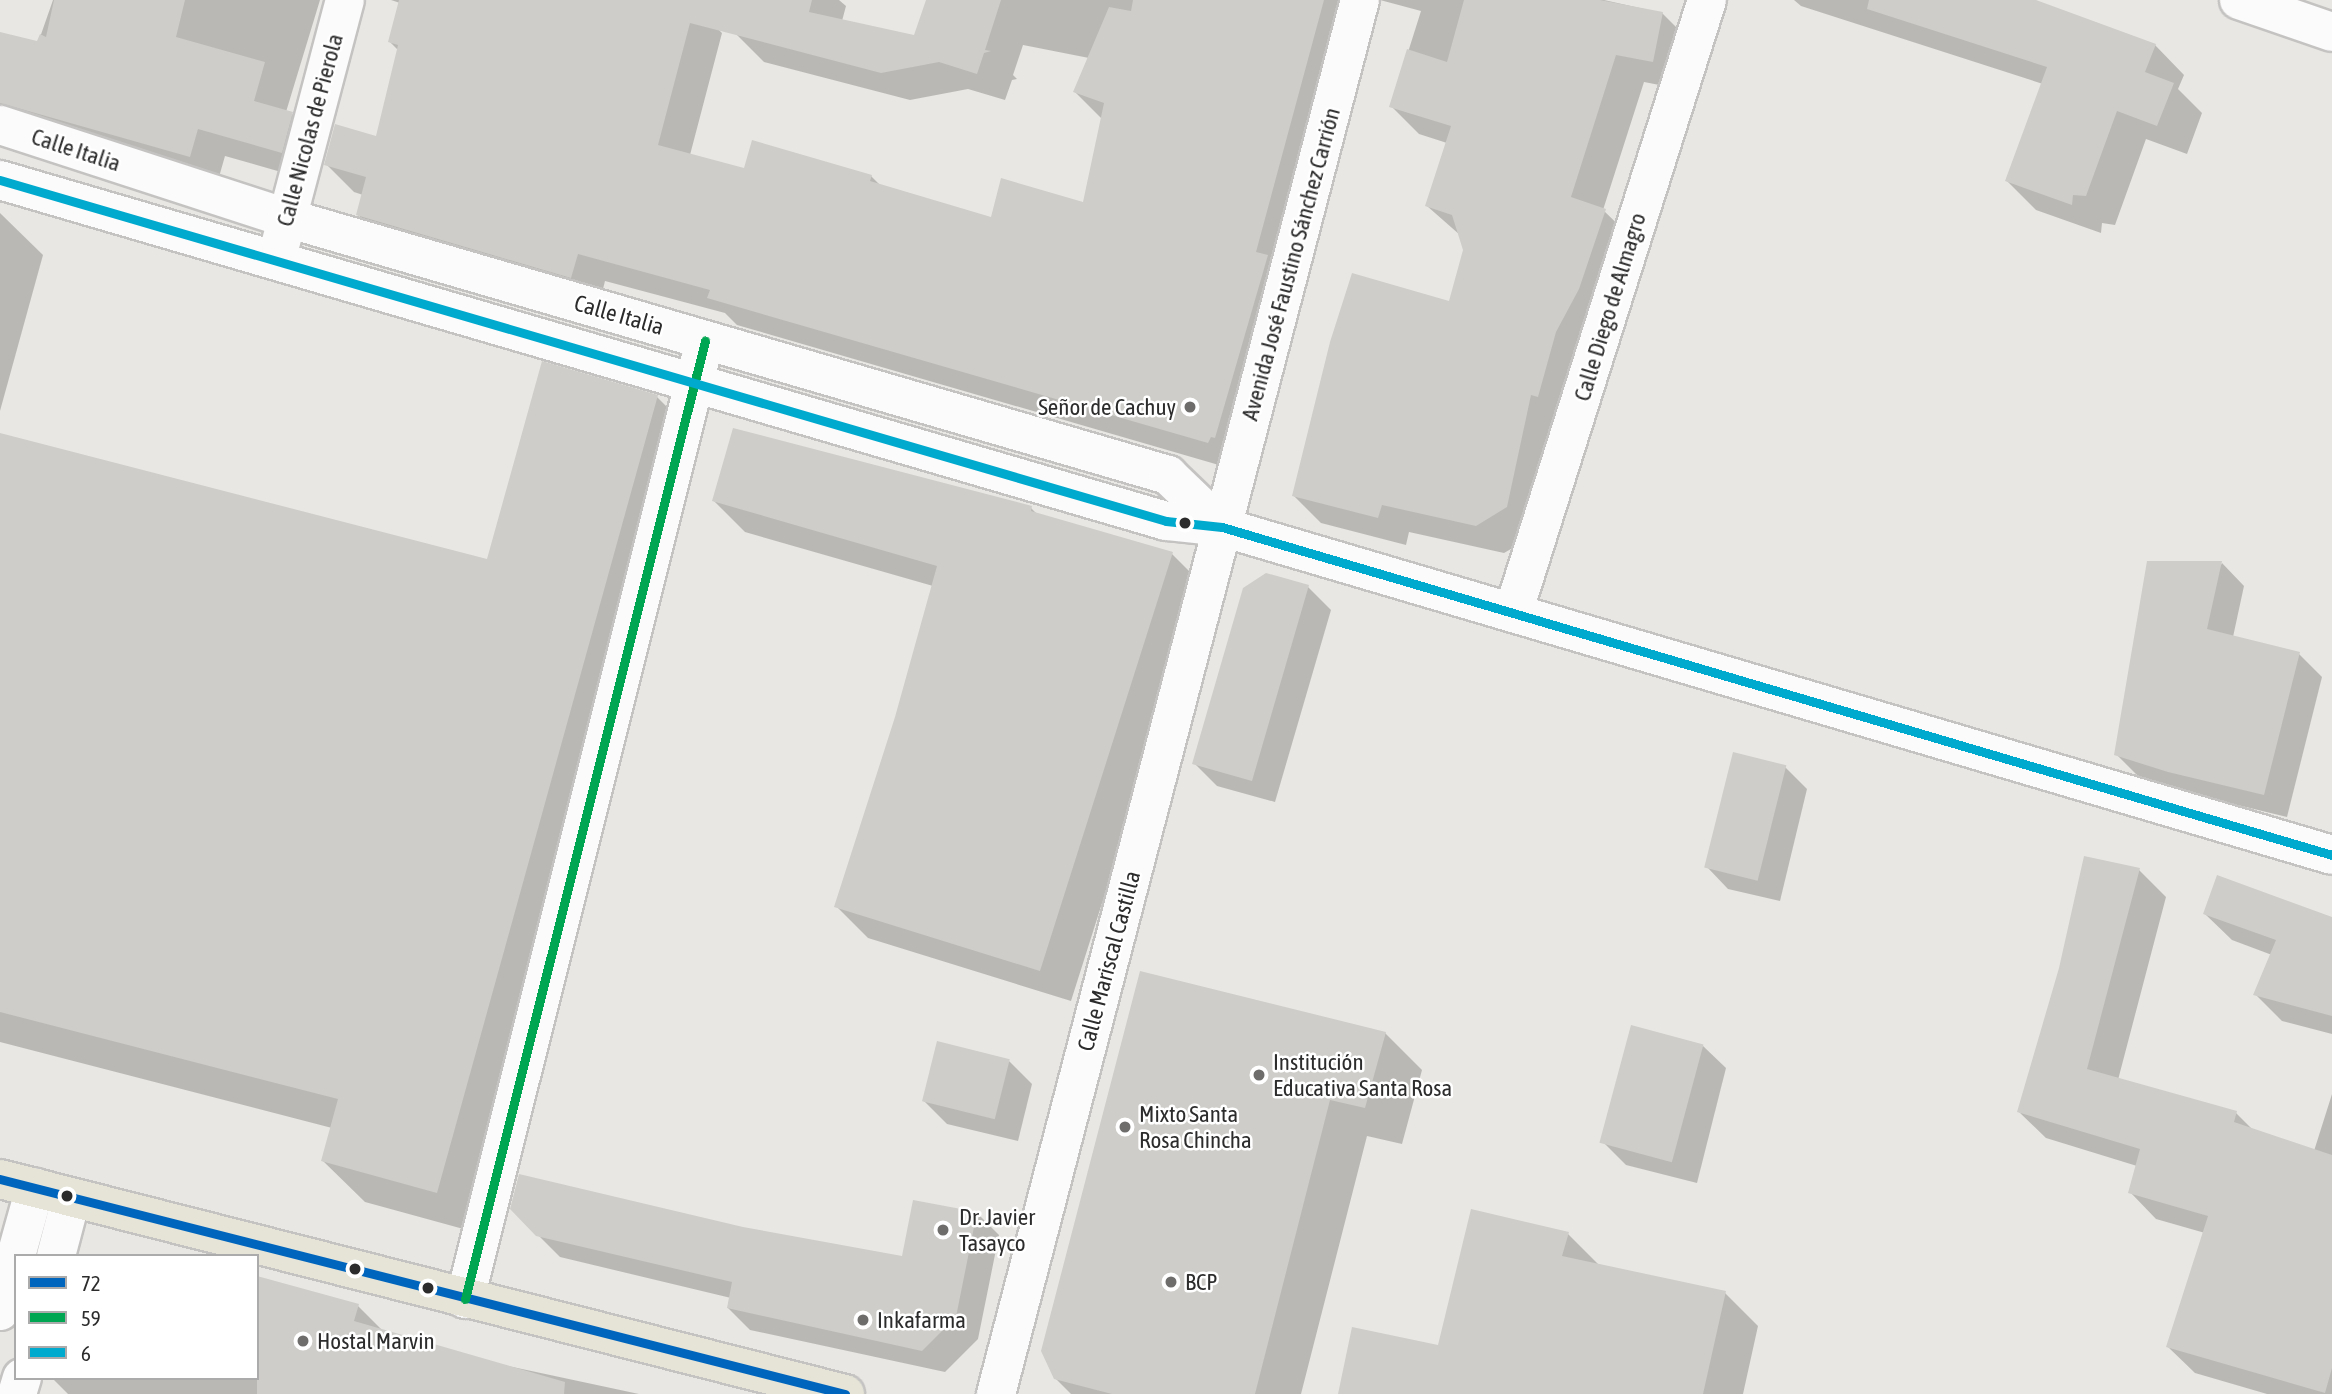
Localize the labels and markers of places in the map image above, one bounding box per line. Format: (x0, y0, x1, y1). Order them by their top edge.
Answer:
place label: Señor de Cachuy (1038, 393, 1176, 421)
marker: Señor de Cachuy (1182, 399, 1198, 415)
unlabelled marker (1178, 516, 1192, 530)
place label: Institución Educativa Santa Rosa (1273, 1048, 1452, 1102)
marker: Institución Educativa Santa Rosa (1251, 1067, 1267, 1083)
place label: Mixto Santa Rosa Chincha (1139, 1100, 1252, 1154)
marker: Mixto Santa Rosa Chincha (1117, 1119, 1133, 1135)
unlabelled marker (60, 1189, 74, 1203)
place label: Dr. Javier Tasayco (959, 1203, 1035, 1257)
marker: Dr. Javier Tasayco (933, 1220, 953, 1240)
unlabelled marker (348, 1262, 362, 1276)
place label: BCP (1185, 1268, 1218, 1296)
marker: BCP (1163, 1274, 1179, 1290)
unlabelled marker (421, 1281, 435, 1295)
place label: Inkafarma (877, 1306, 966, 1334)
marker: Inkafarma (855, 1312, 871, 1328)
place label: Hostal Marvin (317, 1327, 435, 1355)
marker: Hostal Marvin (295, 1333, 311, 1349)

